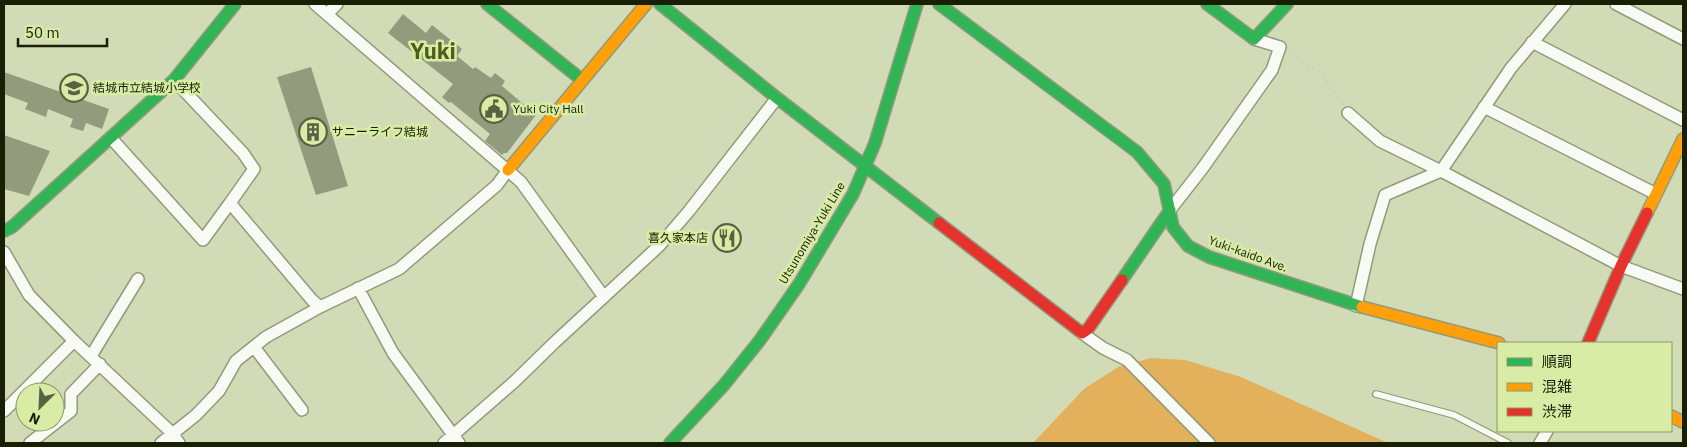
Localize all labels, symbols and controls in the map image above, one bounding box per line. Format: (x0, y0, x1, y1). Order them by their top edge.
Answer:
scale bar (18, 15, 106, 47)
text: 50 m (25, 23, 60, 42)
district label: Yuki (410, 36, 456, 65)
school or university icon: 結城市立結城小学校 (59, 73, 89, 103)
place label: 結城市立結城小学校 (93, 80, 201, 95)
public building icon: Yuki City Hall (479, 94, 509, 124)
place label: Yuki City Hall (513, 101, 584, 116)
building icon: サニーライフ結城 (298, 117, 328, 147)
place label: サニーライフ結城 (332, 124, 428, 139)
street label: Utsunomiya-Yuki Line (775, 179, 848, 287)
restaurant icon: 喜久家本店 (712, 223, 742, 253)
place label: 喜久家本店 (648, 230, 708, 245)
street label: Yuki-kaido Ave. (1207, 232, 1290, 275)
legend (1497, 342, 1672, 432)
text: 順調 (1542, 352, 1572, 371)
text: 混雑 (1542, 377, 1572, 396)
north arrow (15, 382, 65, 432)
text: 渋滞 (1542, 402, 1572, 421)
text: N (26, 409, 43, 429)

